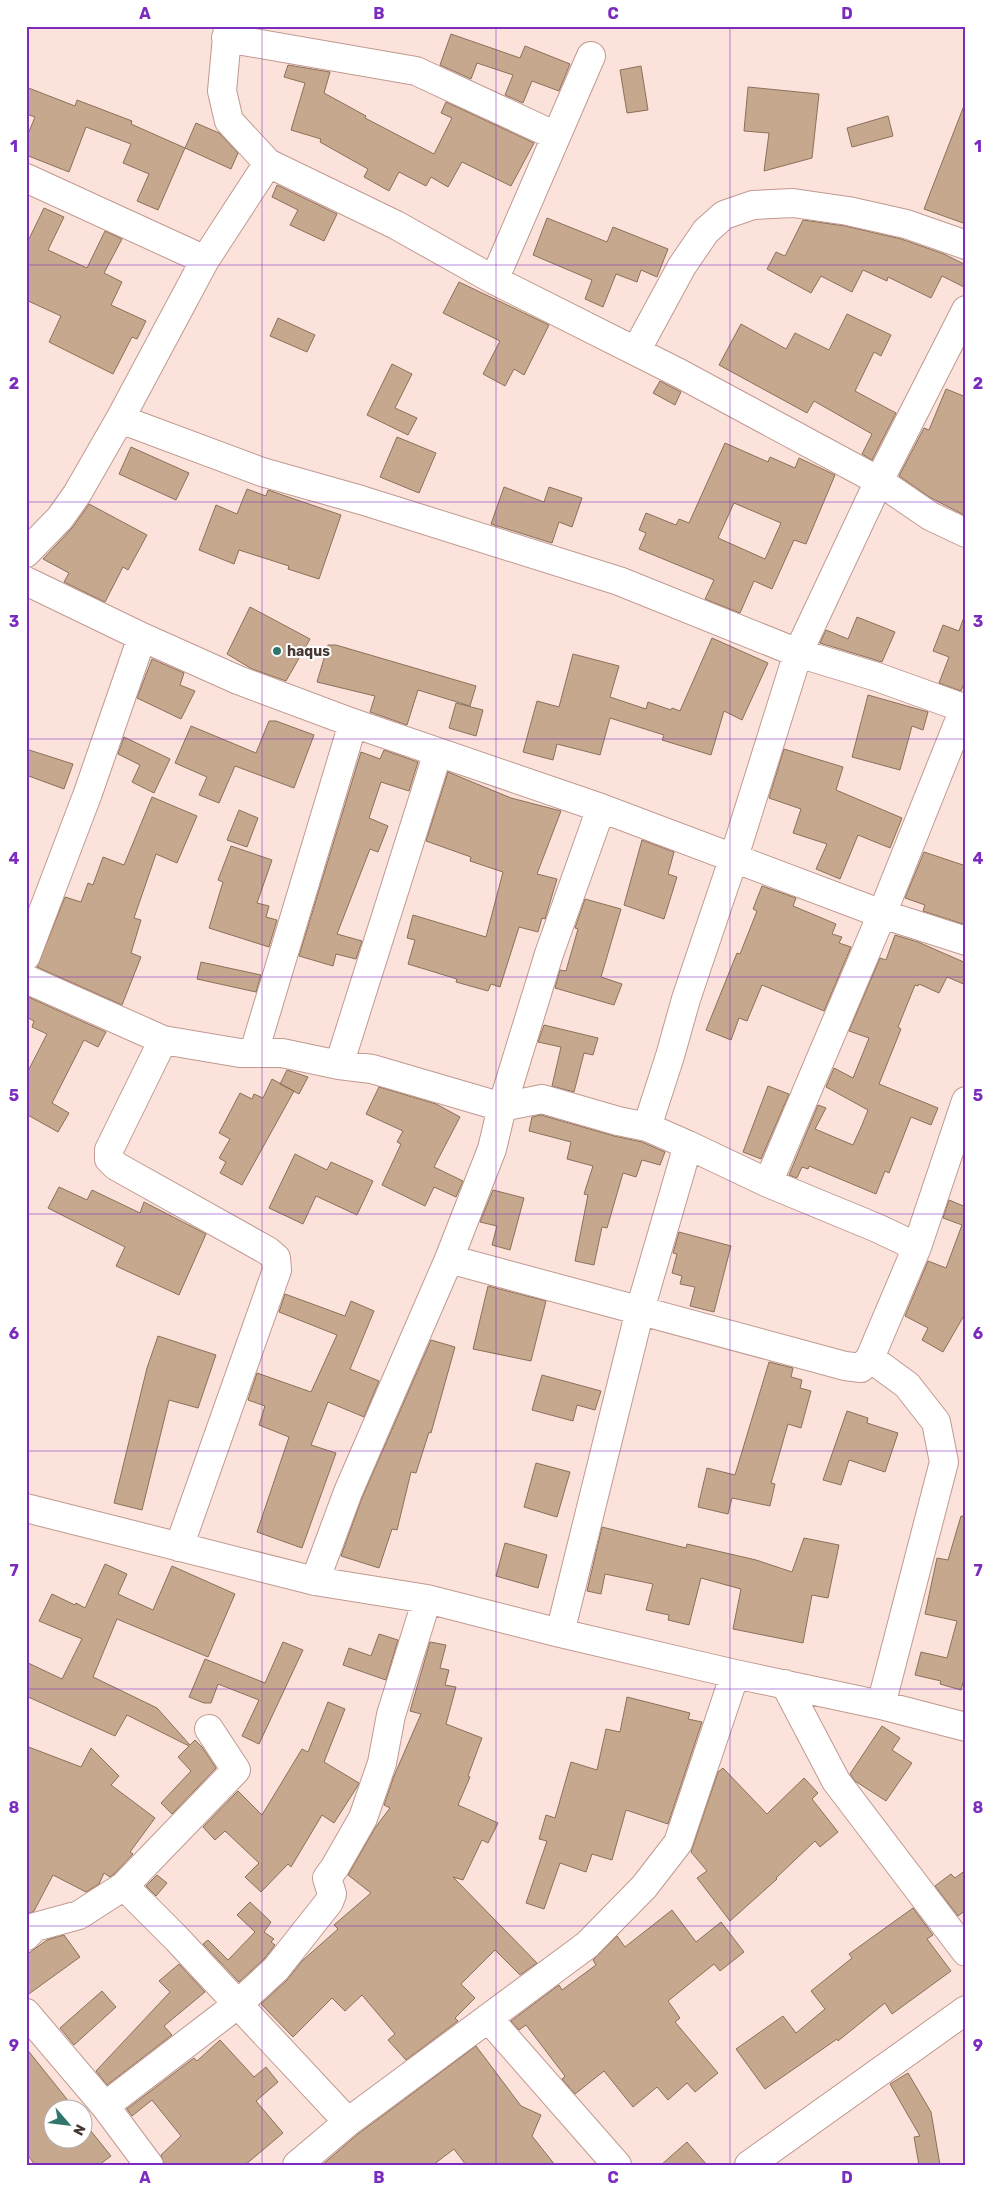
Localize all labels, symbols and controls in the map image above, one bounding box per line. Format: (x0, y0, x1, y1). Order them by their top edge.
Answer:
text: A (139, 4, 151, 23)
text: B (373, 4, 385, 23)
text: C (607, 4, 619, 23)
text: D (841, 4, 853, 23)
text: 1 (10, 137, 18, 156)
text: 1 (974, 137, 982, 156)
text: 2 (9, 374, 19, 393)
text: 2 (973, 374, 983, 393)
text: 3 (9, 612, 19, 631)
text: 3 (973, 612, 983, 631)
place label: haqus (287, 643, 330, 660)
marker: haqus (271, 645, 283, 657)
text: 4 (9, 849, 20, 868)
text: 4 (973, 849, 984, 868)
text: 5 (9, 1086, 19, 1105)
text: 5 (973, 1086, 983, 1105)
text: 6 (9, 1324, 19, 1343)
text: 6 (973, 1324, 983, 1343)
text: 7 (9, 1561, 19, 1580)
text: 7 (973, 1561, 983, 1580)
text: 8 (9, 1798, 20, 1817)
text: 8 (973, 1798, 984, 1817)
text: 9 (9, 2036, 19, 2055)
text: 9 (973, 2036, 983, 2055)
north arrow (42, 2098, 92, 2148)
text: N (69, 2121, 89, 2138)
text: A (139, 2168, 151, 2187)
text: B (373, 2168, 385, 2187)
text: C (607, 2168, 619, 2187)
text: D (841, 2168, 853, 2187)

